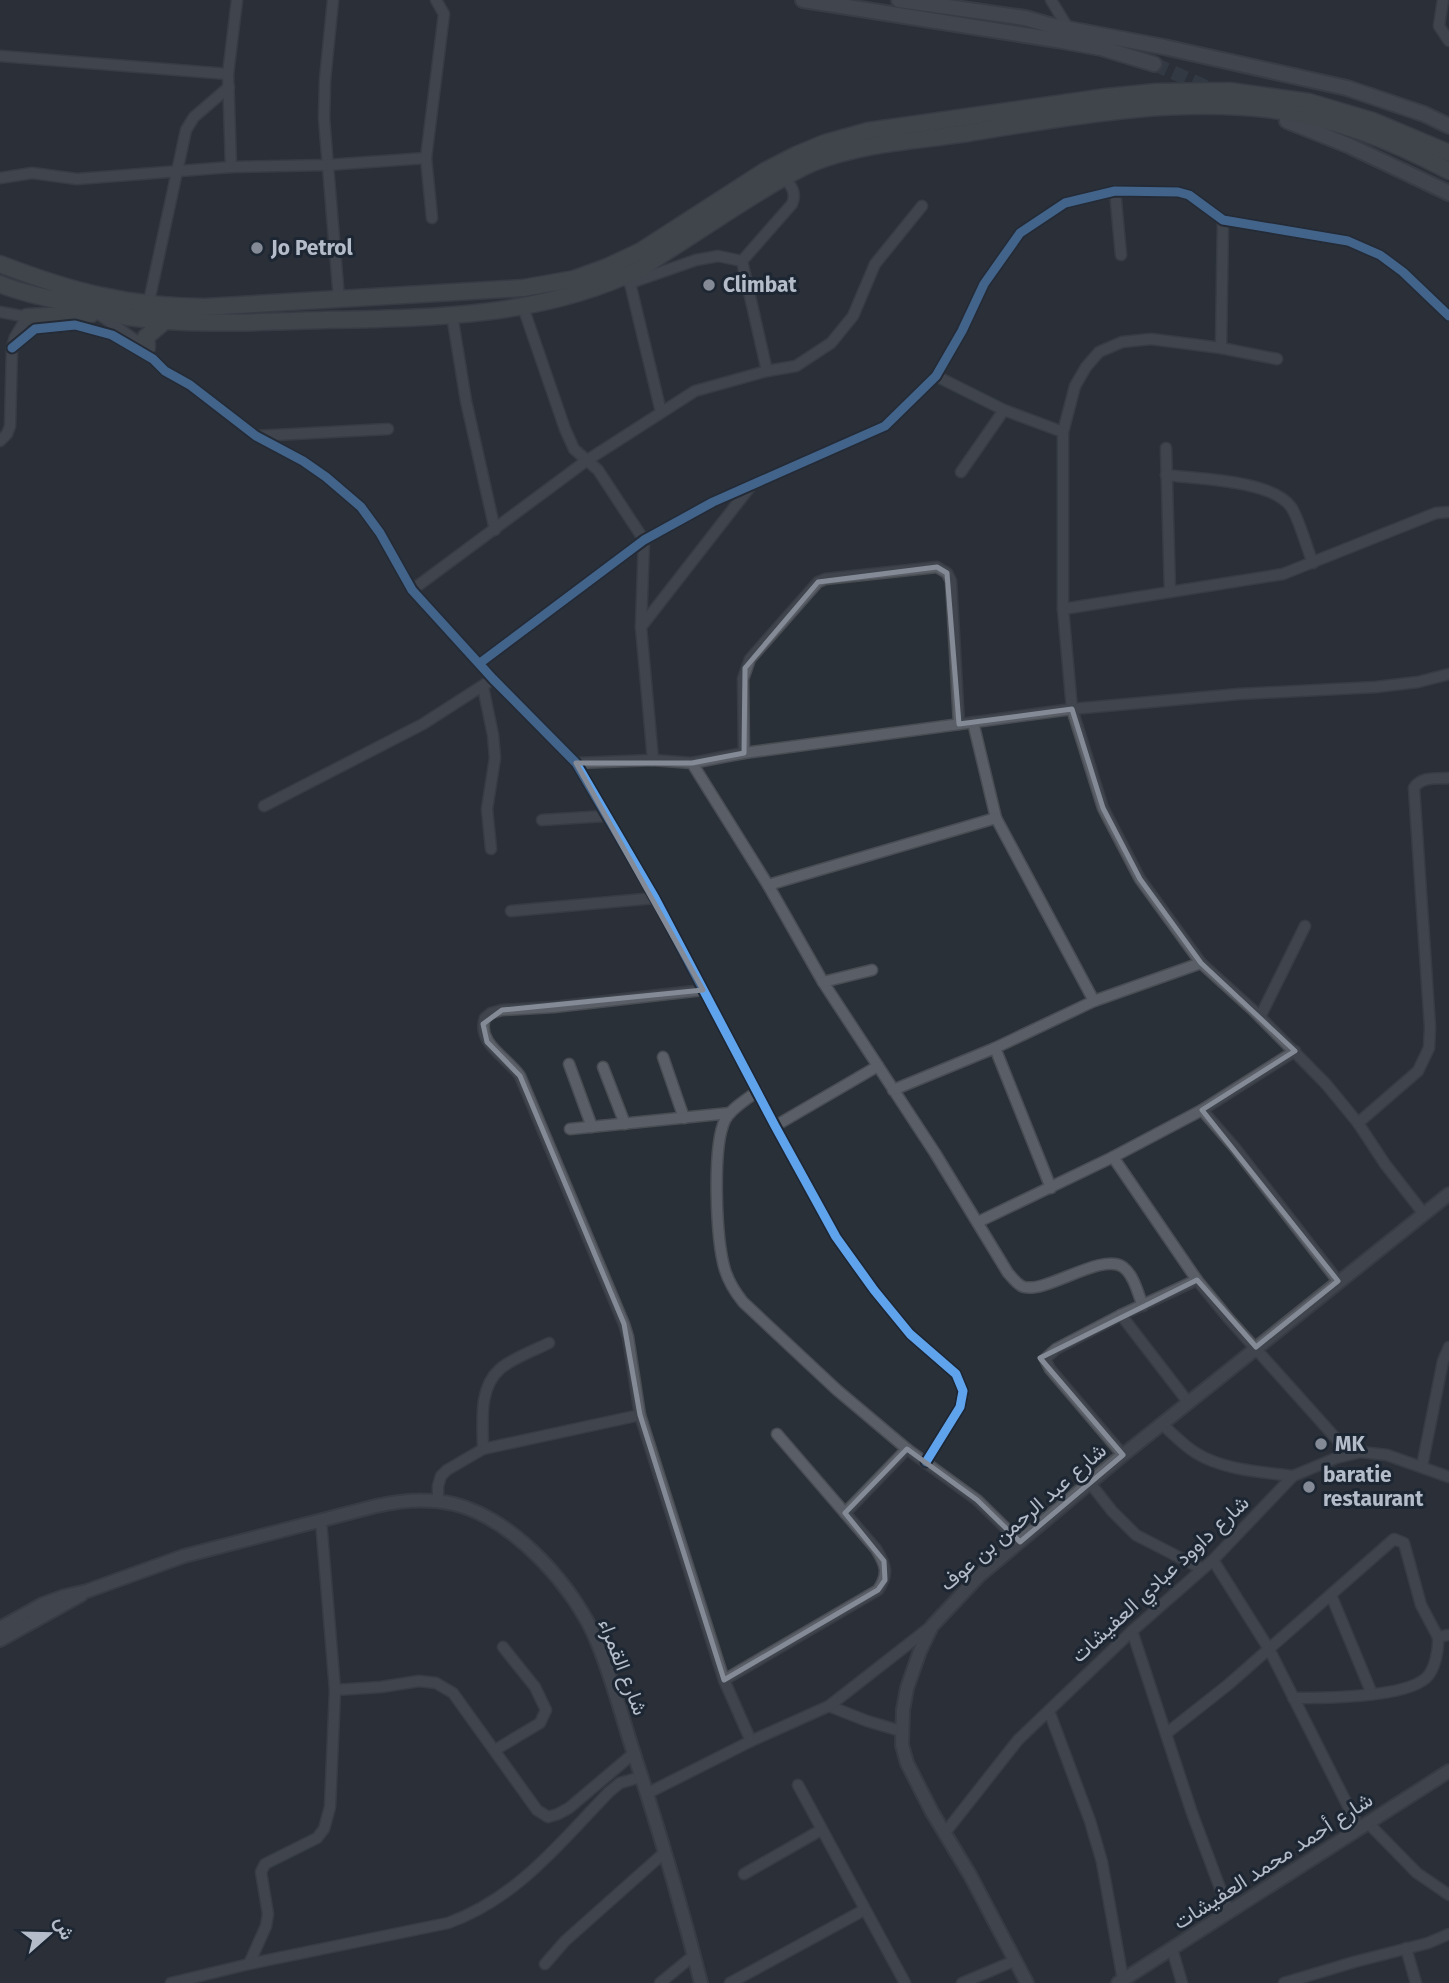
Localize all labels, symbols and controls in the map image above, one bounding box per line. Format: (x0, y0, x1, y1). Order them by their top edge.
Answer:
place label: Jo Petrol (270, 235, 354, 261)
marker: Jo Petrol (249, 240, 265, 256)
place label: Climbat (723, 272, 798, 298)
marker: Climbat (701, 277, 717, 293)
place label: MK (1335, 1431, 1366, 1457)
marker: MK (1313, 1436, 1329, 1452)
street label: شارع عبد الرحمن بن عوف (934, 1438, 1112, 1597)
place label: baratie restaurant (1323, 1462, 1424, 1512)
marker: baratie restaurant (1301, 1479, 1317, 1495)
street label: شارع داوود عبادي العفيشات (1066, 1490, 1257, 1671)
street label: شارع القمراء (592, 1615, 653, 1719)
street label: شارع أحمد محمد العفيشات (1168, 1787, 1378, 1936)
north arrow (14, 1899, 84, 1969)
text: ش (50, 1914, 79, 1943)

